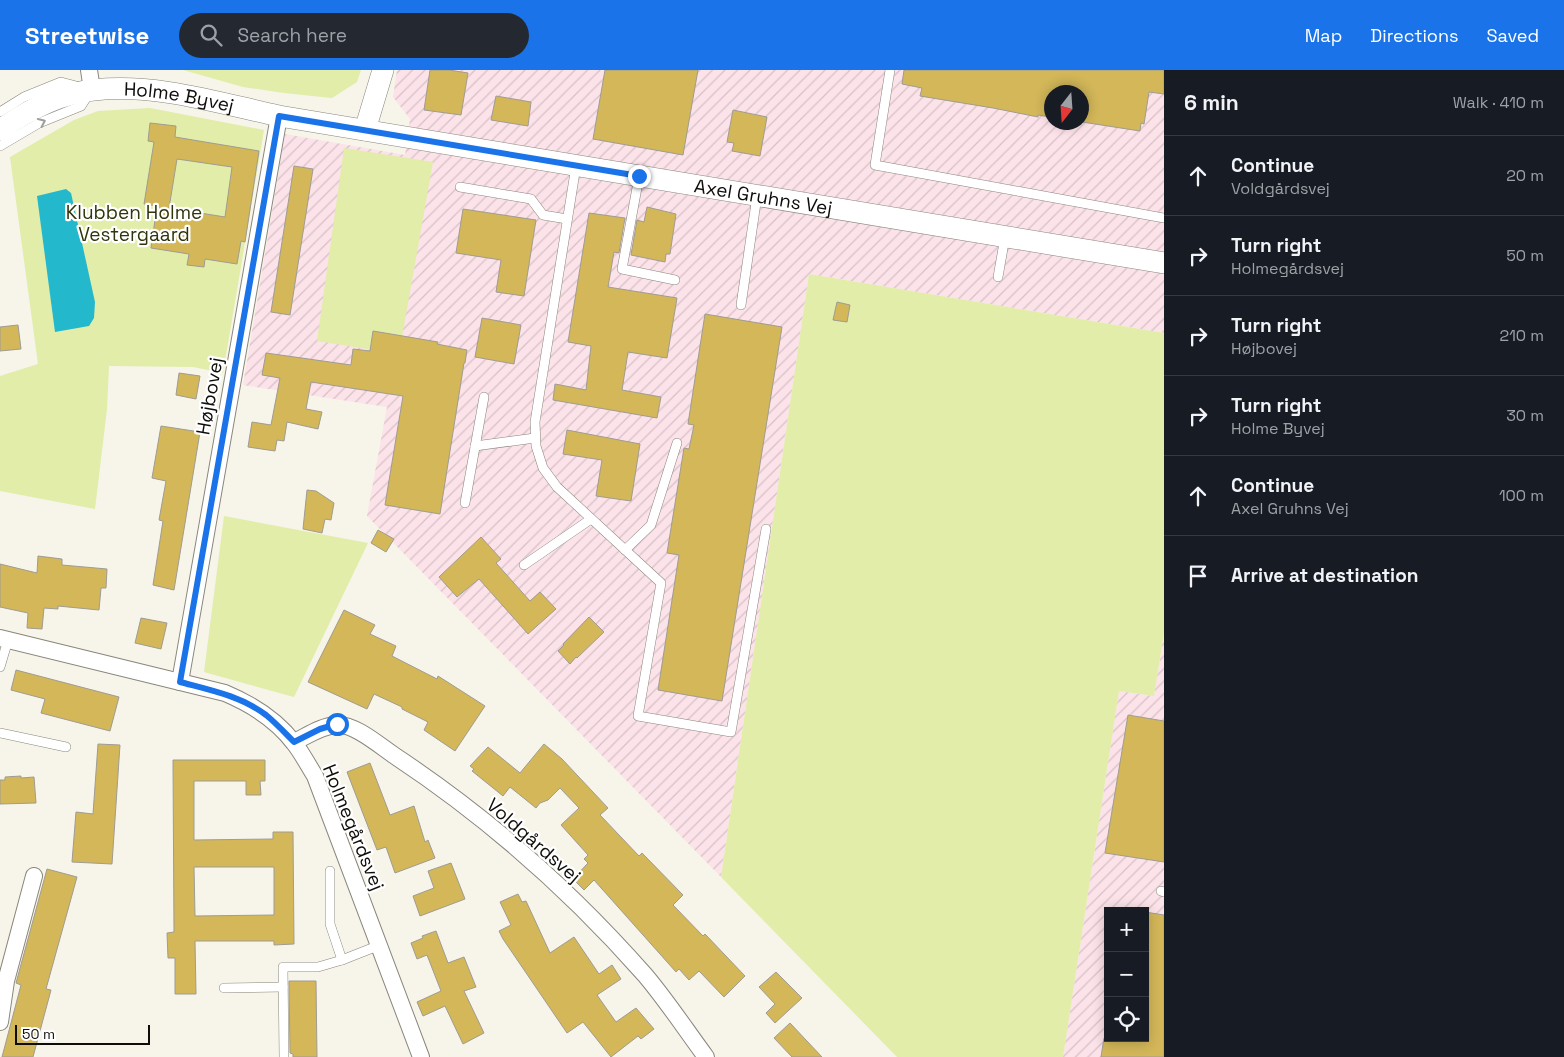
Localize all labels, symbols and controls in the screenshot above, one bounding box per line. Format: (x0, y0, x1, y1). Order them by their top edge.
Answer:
search box (179, 13, 529, 58)
text: Streetwise (25, 20, 149, 51)
icon: search (197, 21, 225, 49)
text: Search here (237, 23, 347, 48)
text: Map (1305, 24, 1342, 47)
text: Directions (1370, 24, 1459, 47)
text: Saved (1487, 24, 1539, 47)
street label: Holme Byvej (123, 77, 237, 118)
north arrow (1044, 85, 1089, 130)
text: 6 min (1184, 89, 1239, 116)
text: Walk · 410 m (1453, 92, 1544, 113)
one-way arrow (37, 117, 46, 128)
text: Continue (1231, 153, 1314, 178)
icon: ahead (1184, 162, 1212, 190)
route end (628, 165, 651, 188)
text: 20 m (1506, 165, 1544, 186)
street label: Axel Gruhns Vej (692, 173, 834, 221)
text: Voldgårdsvej (1231, 178, 1330, 199)
park label: Klubben Holme Vestergaard (66, 200, 202, 247)
text: Turn right (1231, 233, 1321, 258)
icon: right (1184, 242, 1212, 270)
text: 50 m (1506, 245, 1544, 266)
text: Holmegårdsvej (1231, 258, 1344, 279)
text: Turn right (1231, 313, 1321, 338)
icon: right (1184, 322, 1212, 350)
text: 210 m (1500, 325, 1544, 346)
text: Højbovej (1231, 338, 1297, 359)
street label: Højbovej (190, 355, 229, 437)
text: Turn right (1231, 393, 1321, 418)
icon: right (1184, 402, 1212, 430)
text: 30 m (1506, 405, 1544, 426)
text: Holme Byvej (1231, 418, 1325, 439)
text: Continue (1231, 473, 1314, 498)
icon: ahead (1184, 482, 1212, 510)
text: 100 m (1499, 485, 1544, 506)
text: Axel Gruhns Vej (1231, 498, 1349, 519)
icon: arrive (1184, 562, 1212, 590)
text: Arrive at destination (1231, 563, 1419, 588)
route start (326, 713, 349, 736)
street label: Holmegårdsvej (317, 760, 390, 894)
street label: Voldgårdsvej (481, 792, 586, 888)
map controls (1104, 907, 1149, 1042)
button: + (1104, 907, 1149, 952)
button: − (1104, 952, 1149, 997)
button: locate (1104, 997, 1149, 1042)
scale bar (15, 1022, 150, 1045)
text: 50 m (22, 1025, 55, 1043)

